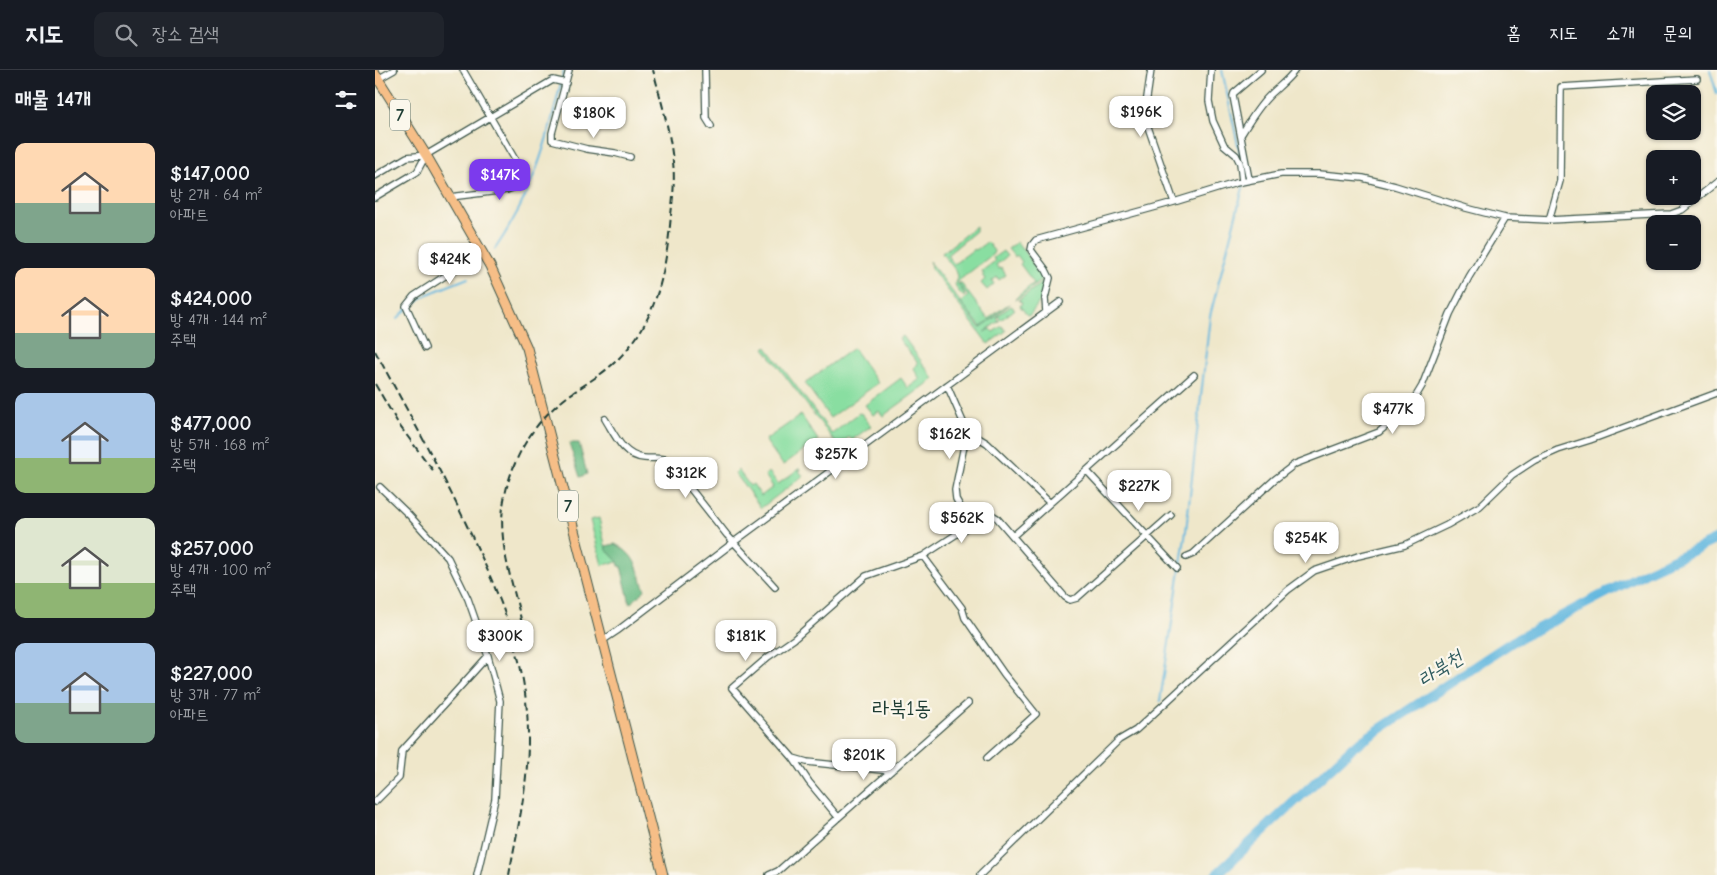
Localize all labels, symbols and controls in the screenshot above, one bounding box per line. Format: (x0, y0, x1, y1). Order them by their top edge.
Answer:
search box (94, 12, 444, 57)
text: 지도 (25, 20, 64, 48)
icon: search (112, 21, 140, 49)
text: 장소 검색 (152, 23, 219, 45)
text: 홈 (1507, 23, 1521, 44)
text: 지도 (1549, 23, 1578, 44)
text: 소개 (1606, 23, 1635, 44)
text: 문의 (1663, 23, 1692, 44)
map controls (1646, 85, 1701, 270)
button: layers (1646, 85, 1701, 140)
icon: filters (332, 86, 360, 114)
text: 매물 14개 (15, 87, 91, 111)
pin: $196K (1106, 96, 1176, 138)
pin: $180K (559, 97, 629, 139)
road number: 7 (390, 100, 410, 130)
text: $196K (1120, 103, 1162, 121)
text: $180K (573, 104, 615, 122)
button: + (1646, 150, 1701, 205)
pin: $147K (465, 158, 535, 201)
text: $147,000 (170, 161, 250, 185)
icon: home (55, 163, 115, 223)
text: $147K (480, 166, 520, 184)
text: 방 2개 · 64 m² (170, 186, 262, 204)
text: 아파트 (170, 206, 209, 224)
button: − (1646, 215, 1701, 270)
pin: $424K (415, 242, 485, 285)
text: $424K (429, 250, 471, 268)
text: $424,000 (170, 286, 252, 310)
icon: home (55, 288, 115, 348)
text: 방 4개 · 144 m² (170, 311, 267, 329)
text: 주택 (170, 331, 196, 349)
pin: $477K (1358, 392, 1428, 435)
text: $477K (1373, 400, 1413, 418)
text: $477,000 (170, 411, 251, 435)
icon: home (55, 413, 115, 473)
pin: $162K (915, 418, 985, 460)
text: $162K (929, 425, 971, 443)
text: 방 5개 · 168 m² (170, 436, 269, 454)
pin: $257K (801, 438, 871, 480)
text: $257K (815, 445, 857, 463)
text: 주택 (170, 456, 196, 474)
pin: $312K (651, 456, 721, 499)
text: $312K (666, 464, 706, 482)
pin: $227K (1104, 470, 1174, 512)
text: $227K (1118, 477, 1160, 495)
road number: 7 (558, 491, 578, 522)
pin: $562K (927, 502, 997, 544)
text: $562K (940, 509, 984, 527)
pin: $254K (1271, 522, 1341, 564)
text: $254K (1285, 529, 1327, 547)
text: $257,000 (170, 536, 254, 560)
icon: home (55, 538, 115, 598)
text: 방 4개 · 100 m² (170, 561, 271, 579)
text: 주택 (170, 581, 196, 599)
pin: $300K (465, 620, 535, 662)
pin: $181K (711, 620, 781, 662)
text: $300K (478, 627, 522, 645)
text: $181K (726, 627, 766, 645)
water label: 라북천 (1414, 645, 1468, 691)
text: $227,000 (170, 661, 253, 685)
icon: home (55, 663, 115, 723)
text: 방 3개 · 77 m² (170, 686, 260, 704)
district label: 라북1동 (872, 696, 932, 720)
text: 아파트 (170, 706, 209, 724)
pin: $201K (829, 738, 899, 781)
text: $201K (843, 746, 885, 764)

